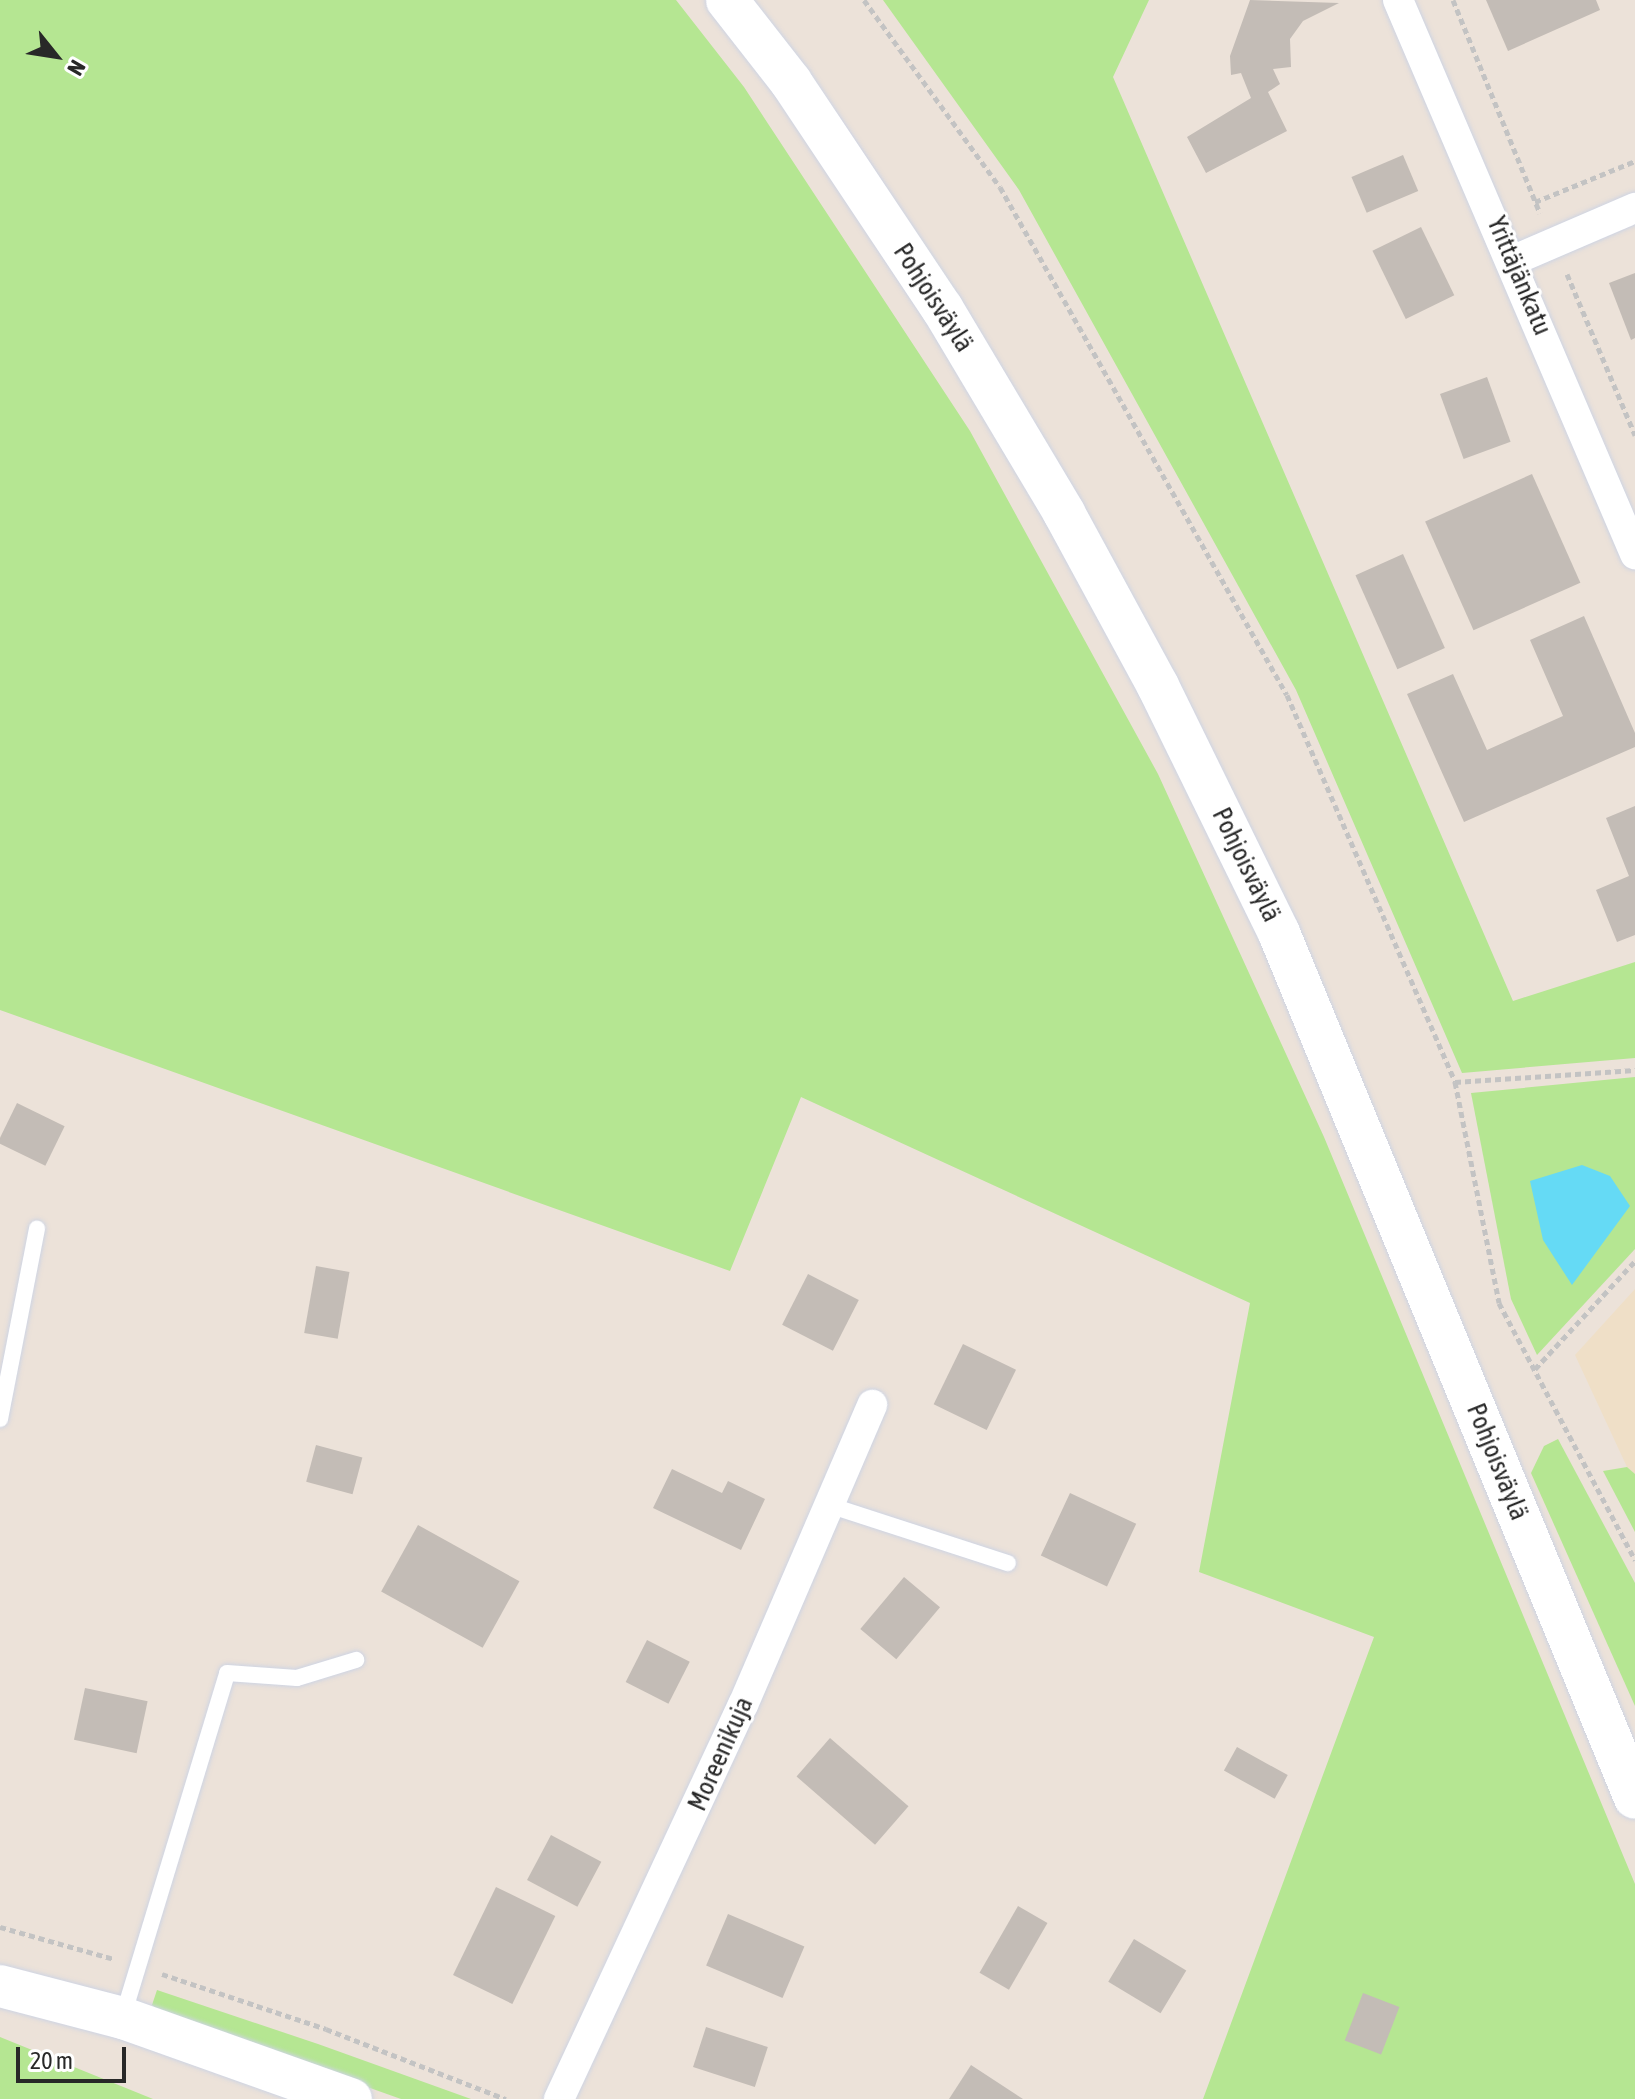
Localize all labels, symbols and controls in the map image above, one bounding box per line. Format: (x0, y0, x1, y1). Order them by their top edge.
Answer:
north arrow (16, 16, 96, 96)
text: N (62, 56, 91, 80)
street label: Yrittäjänkatu (1480, 212, 1558, 340)
street label: Pohjoisväylä (886, 238, 980, 358)
street label: Pohjoisväylä (1205, 803, 1287, 927)
street label: Pohjoisväylä (1460, 1399, 1534, 1525)
street label: Moreenikuja (682, 1692, 760, 1816)
scale bar (20, 2031, 130, 2081)
text: 20 m (30, 2047, 73, 2074)

